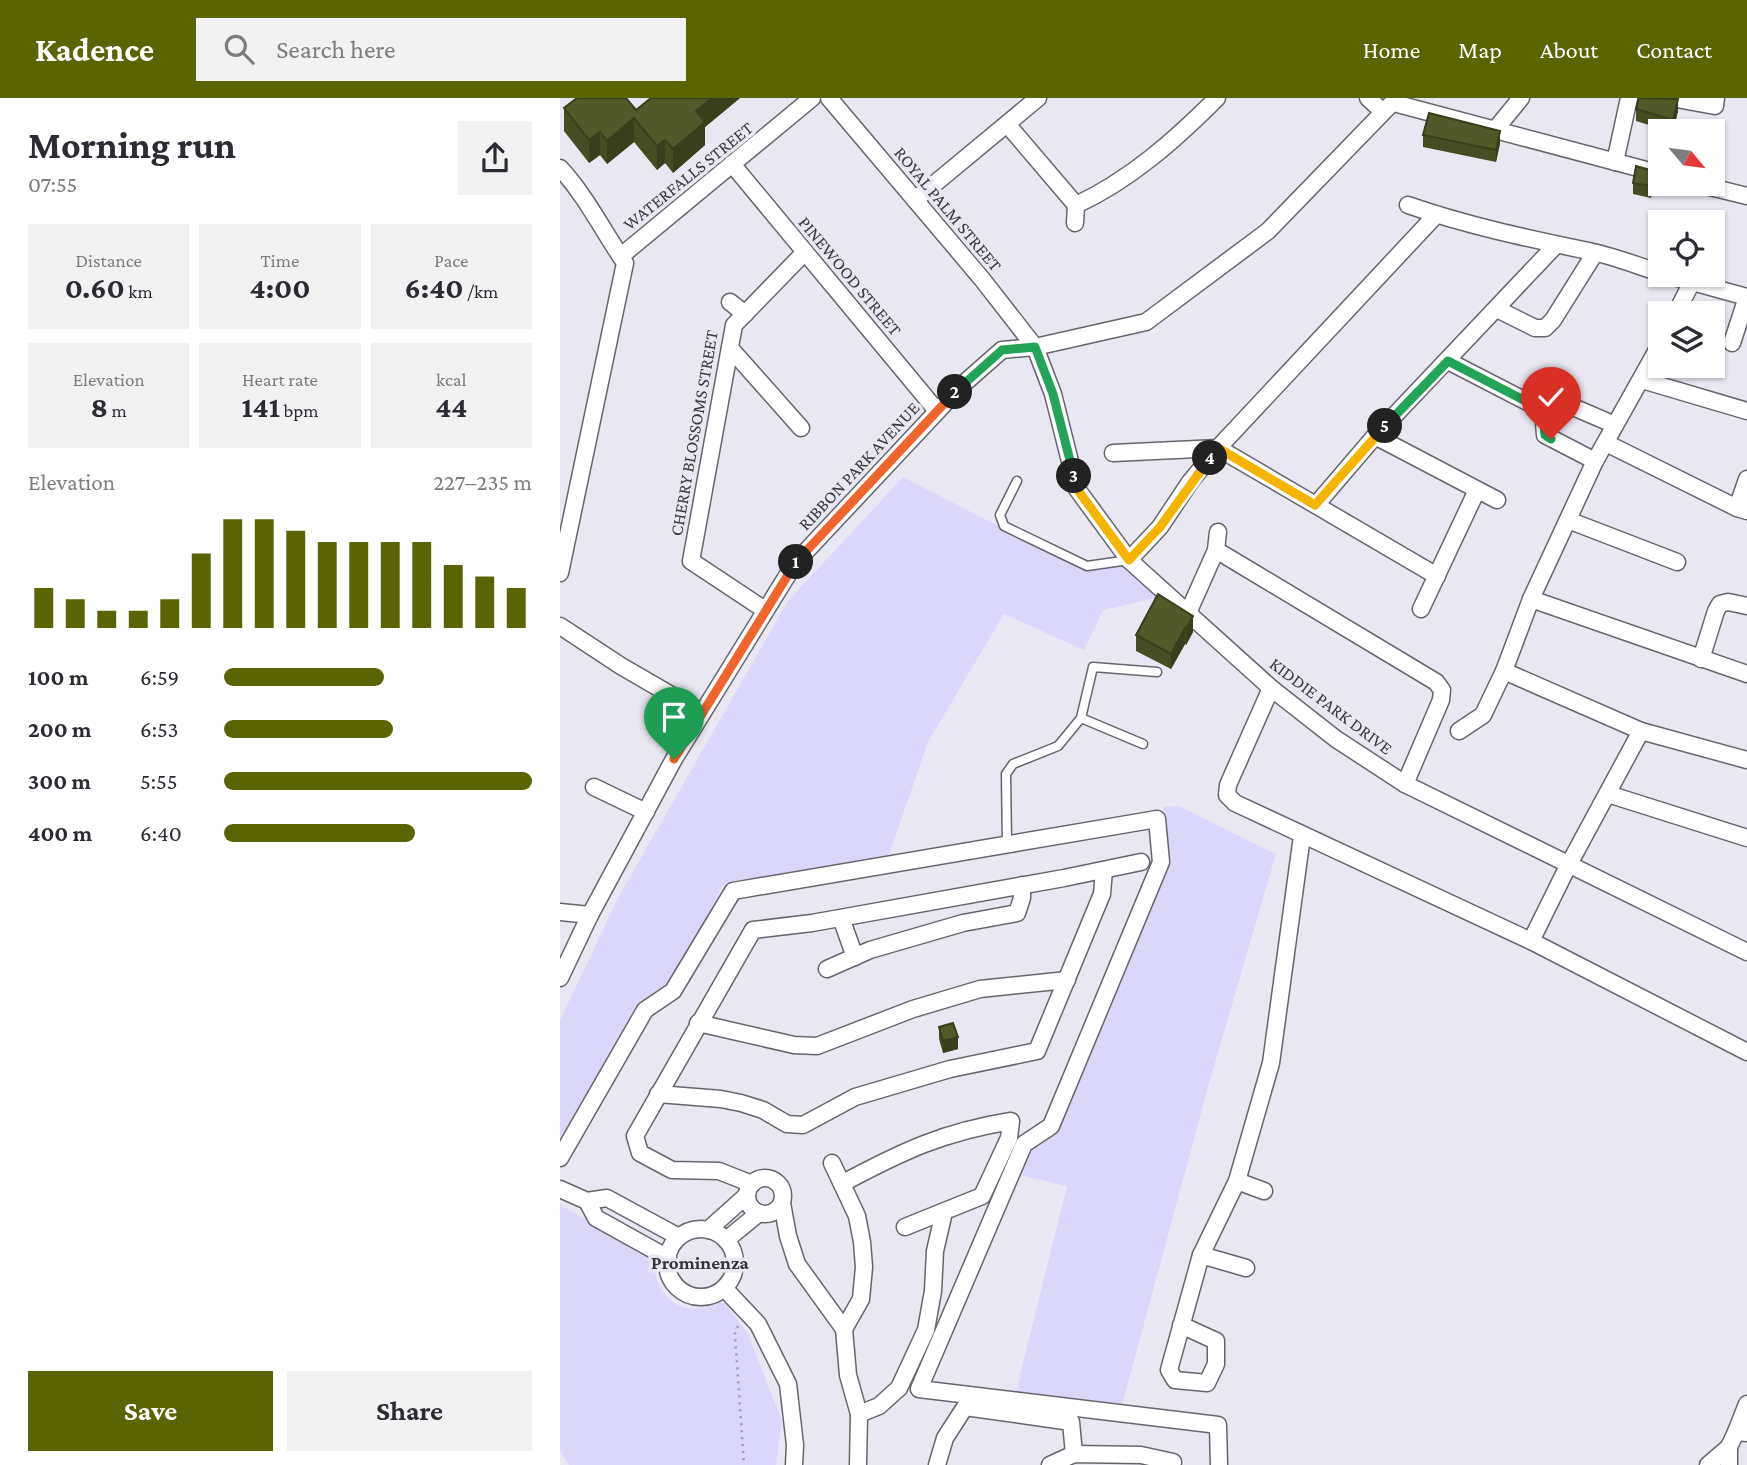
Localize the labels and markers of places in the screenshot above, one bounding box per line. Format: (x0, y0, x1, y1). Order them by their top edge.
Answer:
pin (1521, 367, 1581, 439)
pin: 2 (938, 374, 972, 410)
pin: 5 (1368, 408, 1402, 444)
pin: 4 (1192, 440, 1228, 476)
pin: 3 (1056, 458, 1092, 494)
pin: 1 (778, 545, 814, 580)
pin (644, 687, 704, 759)

